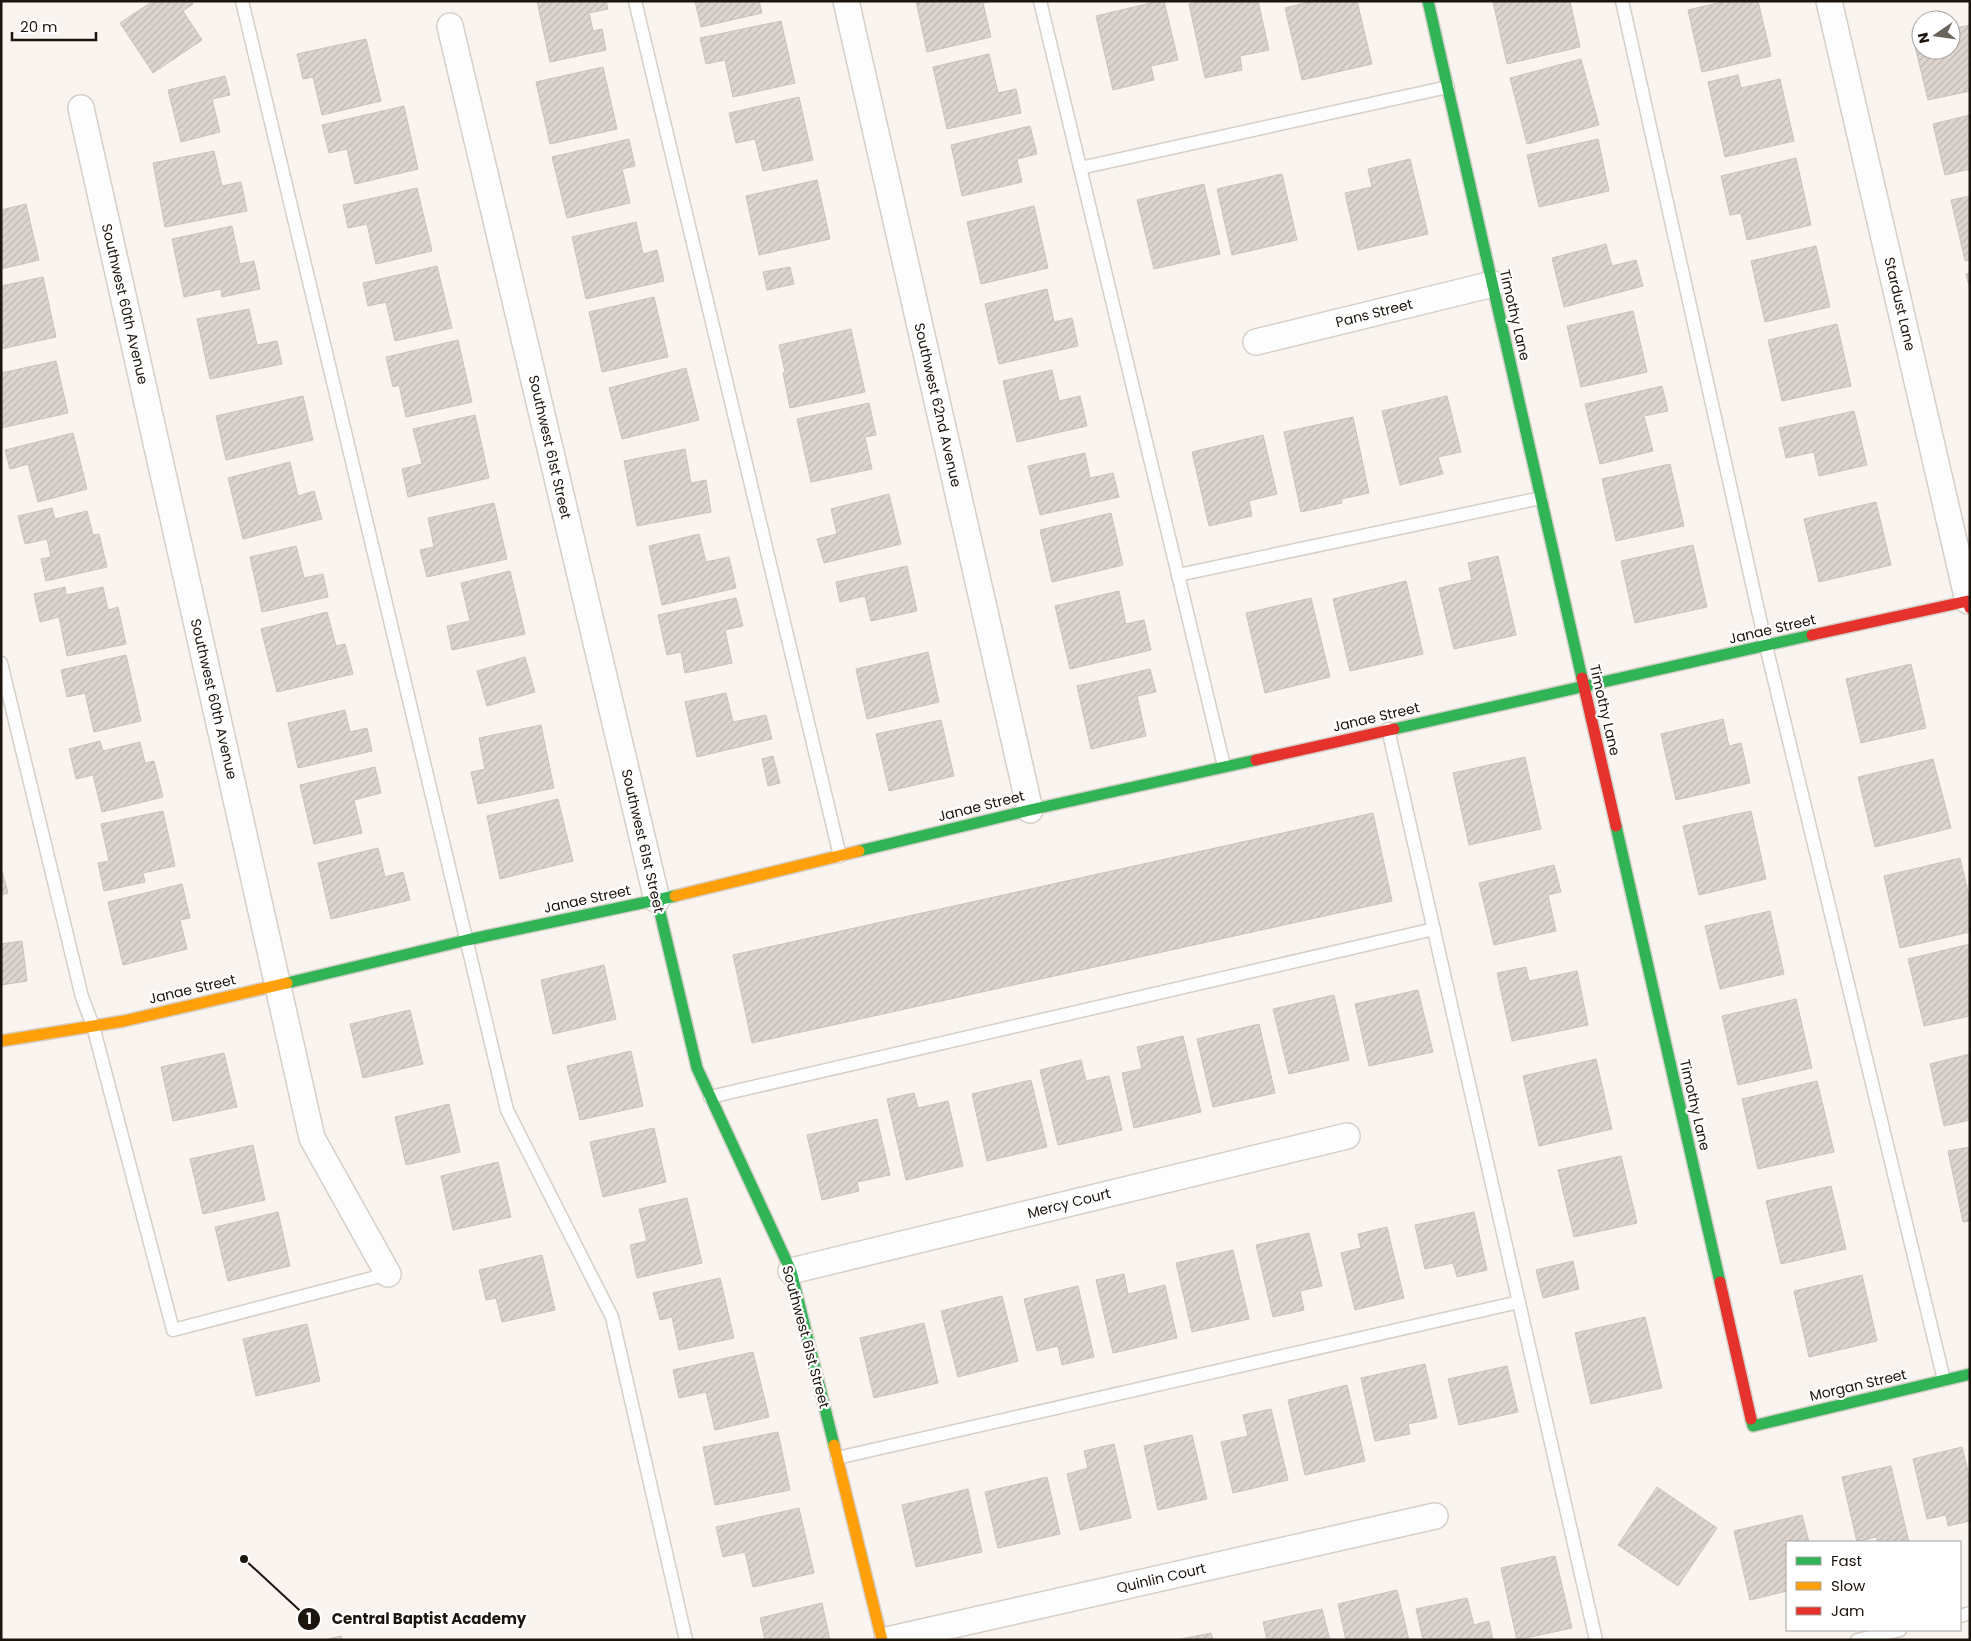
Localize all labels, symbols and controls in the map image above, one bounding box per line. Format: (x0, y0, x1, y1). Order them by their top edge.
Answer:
scale bar (12, 10, 96, 42)
north arrow (1911, 10, 1961, 60)
text: 20 m (20, 16, 58, 37)
text: N (1912, 31, 1934, 45)
street label: Southwest 60th Avenue (97, 222, 153, 387)
street label: Stardust Lane (1879, 255, 1921, 353)
street label: Timothy Lane (1495, 267, 1535, 363)
street label: Pans Street (1333, 294, 1415, 332)
street label: Southwest 62nd Avenue (909, 321, 967, 489)
street label: Southwest 61st Street (524, 373, 576, 521)
street label: Janae Street (1727, 609, 1817, 649)
street label: Southwest 60th Avenue (186, 617, 242, 782)
street label: Timothy Lane (1585, 662, 1625, 758)
street label: Janae Street (1331, 697, 1421, 737)
street label: Southwest 61st Street (617, 767, 669, 915)
street label: Janae Street (936, 786, 1026, 826)
street label: Janae Street (542, 880, 632, 918)
street label: Janae Street (147, 969, 237, 1009)
street label: Timothy Lane (1675, 1057, 1715, 1153)
street label: Mercy Court (1025, 1183, 1113, 1223)
street label: Southwest 61st Street (777, 1263, 835, 1411)
street label: Morgan Street (1808, 1364, 1908, 1406)
legend (1786, 1541, 1961, 1631)
text: Fast (1831, 1550, 1862, 1571)
street label: Quinlin Court (1114, 1558, 1208, 1598)
text: Slow (1831, 1575, 1866, 1596)
text: Jam (1831, 1600, 1865, 1621)
callout: Central Baptist Academy (297, 1604, 536, 1634)
text: 1 (306, 1608, 312, 1629)
text: Central Baptist Academy (332, 1608, 527, 1629)

